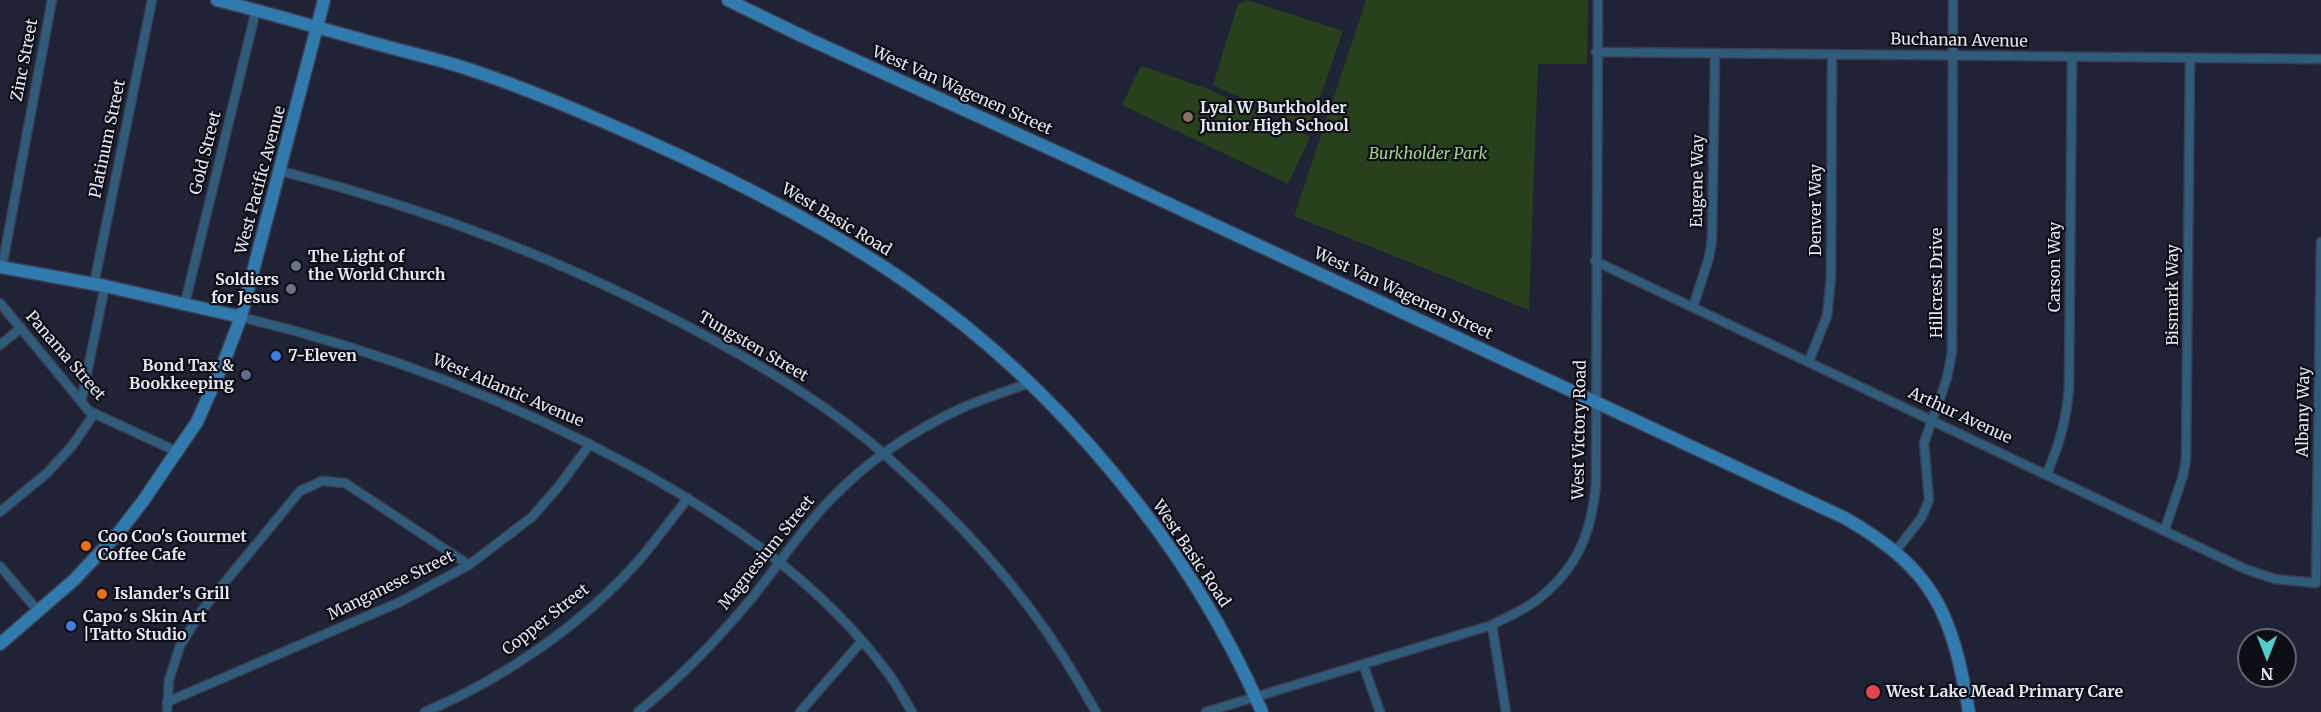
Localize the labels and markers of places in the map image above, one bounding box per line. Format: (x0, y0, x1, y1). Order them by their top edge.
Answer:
place label: Lyal W Burkholder Junior High School (1200, 98, 1349, 136)
marker: Lyal W Burkholder Junior High School (1181, 110, 1195, 124)
place label: The Light of the World Church (308, 247, 445, 285)
marker: The Light of the World Church (289, 259, 303, 273)
place label: Soldiers for Jesus (211, 270, 279, 308)
marker: Soldiers for Jesus (284, 282, 298, 296)
place label: 7-Eleven (288, 346, 357, 366)
marker: 7-Eleven (269, 349, 283, 363)
place label: Bond Tax & Bookkeeping (129, 356, 234, 394)
marker: Bond Tax & Bookkeeping (239, 368, 253, 382)
place label: Coo Coo's Gourmet Coffee Cafe (98, 527, 247, 565)
marker: Coo Coo's Gourmet Coffee Cafe (79, 539, 93, 553)
place label: Islander's Grill (114, 584, 230, 604)
marker: Islander's Grill (95, 587, 109, 601)
place label: Capo´s Skin Art |Tatto Studio (83, 607, 207, 645)
marker: Capo´s Skin Art |Tatto Studio (64, 619, 78, 633)
place label: West Lake Mead Primary Care (1886, 682, 2123, 702)
marker: West Lake Mead Primary Care (1864, 683, 1882, 701)

